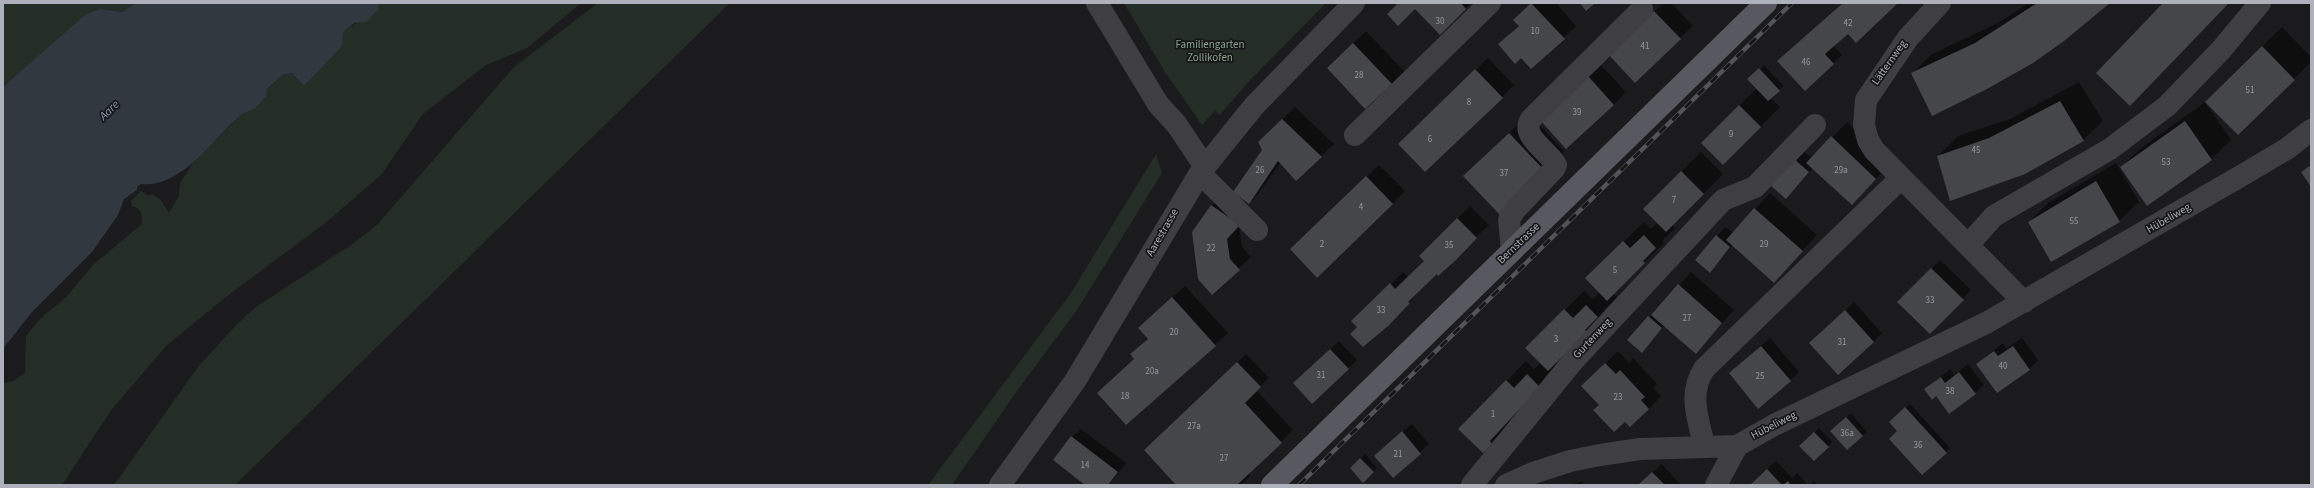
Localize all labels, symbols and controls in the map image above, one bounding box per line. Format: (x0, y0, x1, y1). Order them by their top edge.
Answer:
house number: 30 (1436, 17, 1444, 27)
house number: 42 (1844, 19, 1852, 29)
house number: 10 (1531, 27, 1539, 37)
street label: Lätternweg (1870, 38, 1910, 88)
park label: Familiengarten Zollikofen (1175, 39, 1245, 65)
house number: 41 (1641, 42, 1649, 52)
house number: 46 (1802, 58, 1810, 68)
house number: 28 (1355, 71, 1363, 81)
house number: 51 (2246, 86, 2254, 96)
water label: Aare (97, 98, 123, 124)
house number: 8 (1467, 98, 1471, 108)
house number: 39 (1573, 108, 1581, 118)
house number: 9 (1729, 130, 1733, 140)
house number: 6 (1428, 135, 1432, 145)
house number: 45 (1972, 146, 1980, 156)
house number: 53 (2162, 158, 2170, 168)
house number: 26 (1256, 166, 1264, 176)
house number: 29a (1834, 166, 1848, 176)
house number: 37 (1500, 169, 1508, 179)
house number: 7 (1672, 196, 1676, 206)
street label: Hübeliweg (2144, 201, 2194, 237)
house number: 4 (1359, 203, 1363, 213)
street label: Aarestrasse (1144, 207, 1182, 259)
house number: 55 (2070, 217, 2078, 227)
street label: Bernstrasse (1495, 221, 1543, 267)
house number: 2 (1320, 240, 1324, 250)
house number: 29 (1760, 240, 1768, 250)
house number: 35 (1445, 241, 1453, 251)
house number: 22 (1207, 244, 1215, 254)
house number: 5 (1613, 266, 1617, 276)
house number: 33 (1926, 296, 1934, 306)
house number: 33 (1377, 306, 1385, 316)
house number: 27 (1683, 314, 1691, 324)
street label: Gurtenweg (1571, 316, 1615, 362)
house number: 20 (1170, 328, 1178, 338)
house number: 3 (1554, 335, 1558, 345)
house number: 31 (1838, 338, 1846, 348)
house number: 40 (1999, 362, 2007, 372)
house number: 20a (1145, 367, 1159, 377)
house number: 31 (1317, 371, 1325, 381)
house number: 25 (1756, 372, 1764, 382)
house number: 38 (1946, 387, 1954, 397)
house number: 18 (1121, 392, 1129, 402)
house number: 23 (1614, 393, 1622, 403)
street label: Hübeliweg (1749, 409, 1799, 443)
house number: 1 (1491, 410, 1495, 420)
house number: 27a (1187, 422, 1201, 432)
house number: 36a (1840, 429, 1854, 439)
house number: 36 (1914, 441, 1922, 451)
house number: 21 (1394, 450, 1402, 460)
house number: 27 (1220, 454, 1228, 464)
house number: 14 (1081, 461, 1089, 471)

